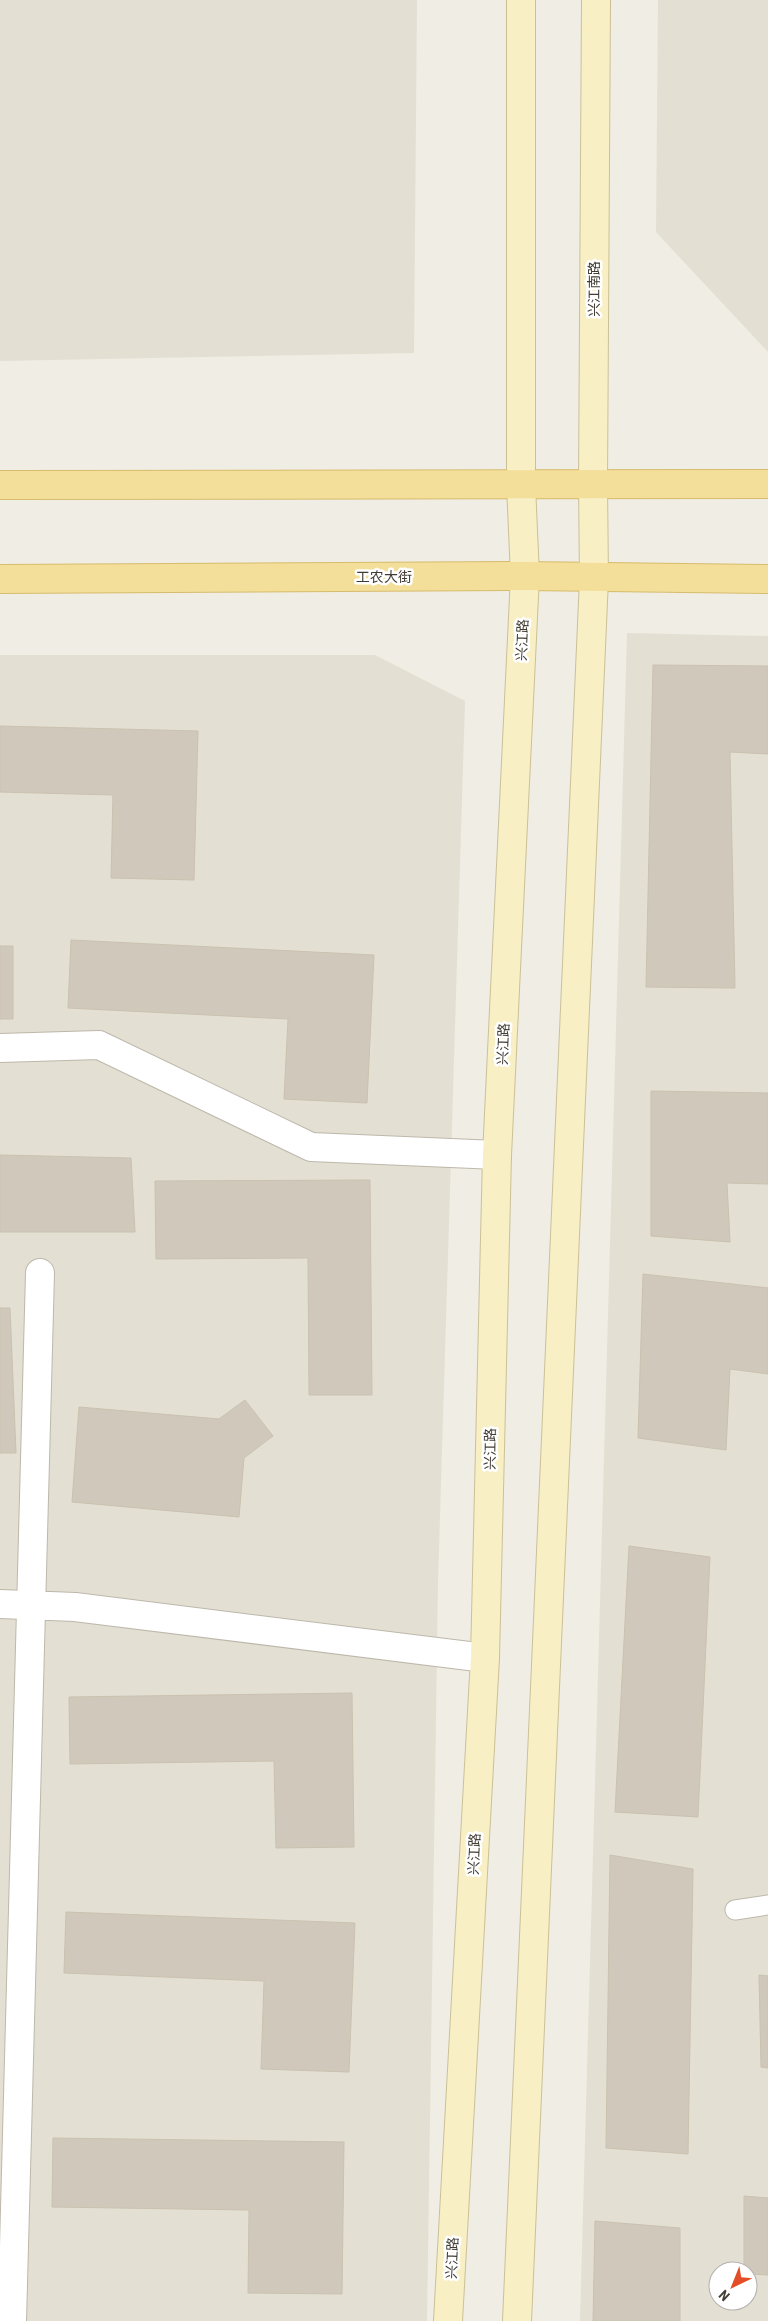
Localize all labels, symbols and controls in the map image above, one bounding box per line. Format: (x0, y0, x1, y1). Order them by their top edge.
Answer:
street label: 兴江南路 (586, 261, 602, 317)
street label: 工农大街 (356, 569, 412, 585)
street label: 兴江路 (513, 619, 531, 661)
street label: 兴江路 (494, 1023, 512, 1065)
street label: 兴江路 (482, 1428, 498, 1470)
street label: 兴江路 (465, 1833, 483, 1875)
street label: 兴江路 (443, 2237, 461, 2279)
north arrow (708, 2261, 758, 2311)
text: N (716, 2287, 733, 2304)

